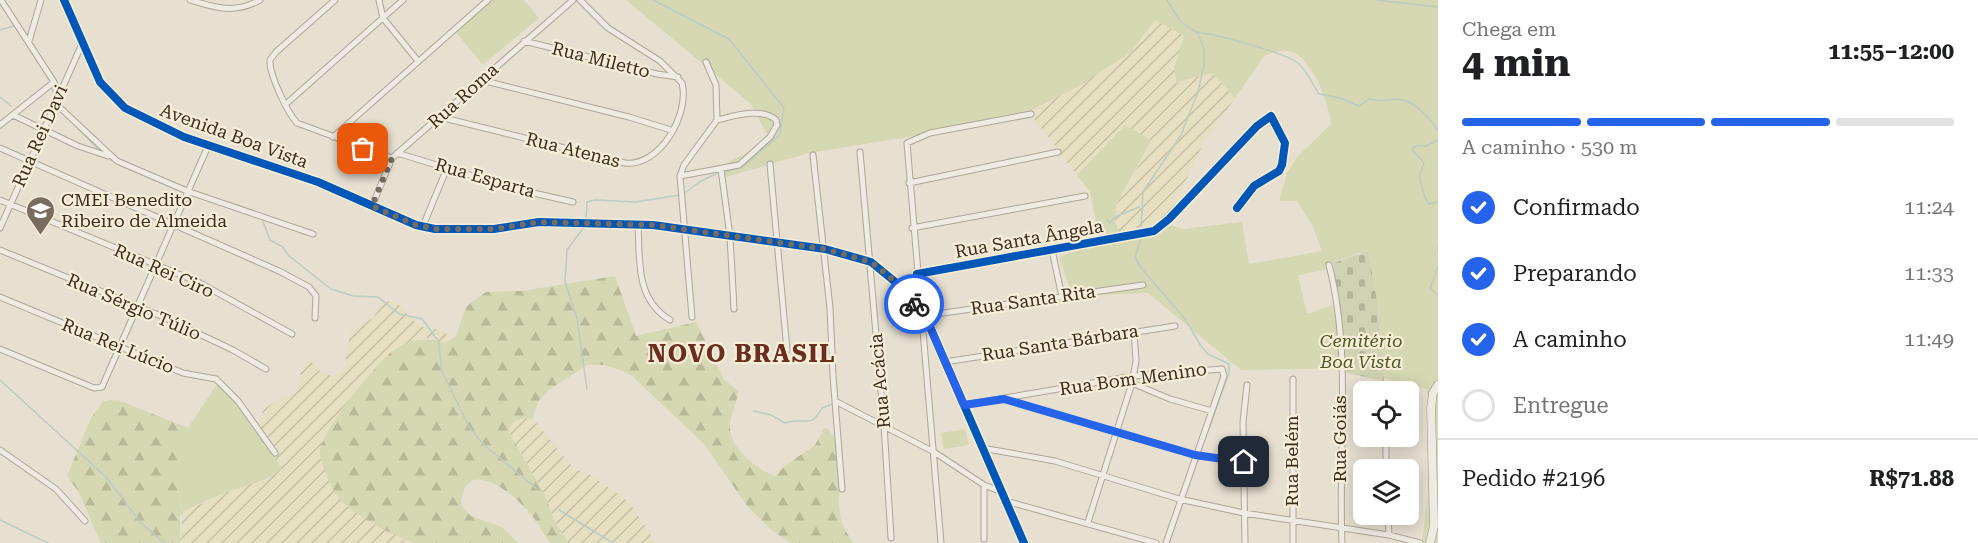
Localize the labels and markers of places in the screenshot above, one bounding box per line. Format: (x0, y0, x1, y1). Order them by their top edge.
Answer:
pin (337, 123, 388, 174)
place label: CMEI Benedito Ribeiro de Almeida (61, 189, 227, 231)
school or university icon: CMEI Benedito Ribeiro de Almeida (24, 194, 56, 236)
pin (1218, 436, 1269, 487)

